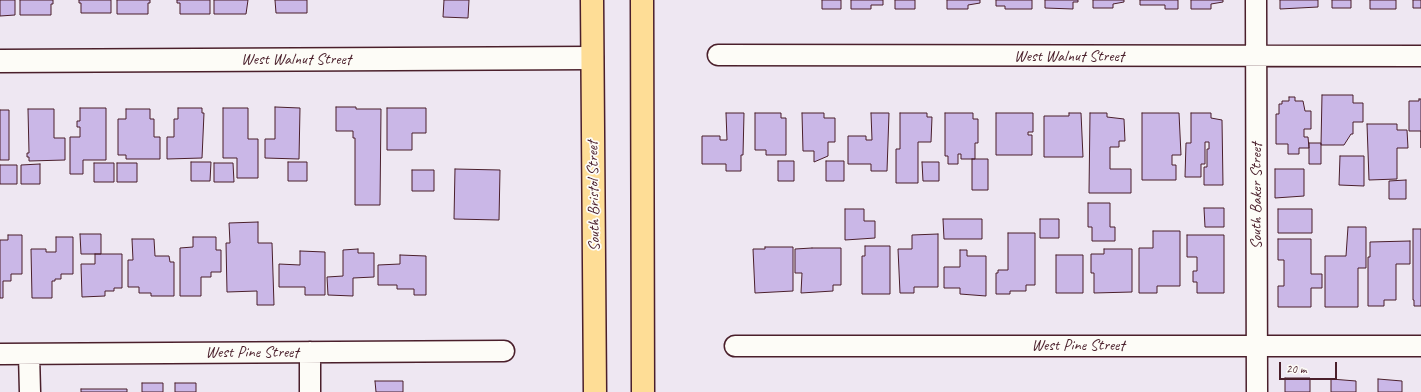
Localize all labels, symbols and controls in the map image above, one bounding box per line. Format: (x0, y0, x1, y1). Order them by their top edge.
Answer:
street label: West Walnut Street (1014, 47, 1124, 67)
street label: West Walnut Street (241, 50, 351, 70)
street label: South Bristol Street (583, 141, 605, 251)
street label: South Baker Street (1247, 143, 1267, 249)
street label: West Pine Street (1031, 336, 1125, 356)
street label: West Pine Street (205, 343, 299, 363)
scale bar (1281, 354, 1339, 380)
text: 20 m (1286, 361, 1306, 377)

